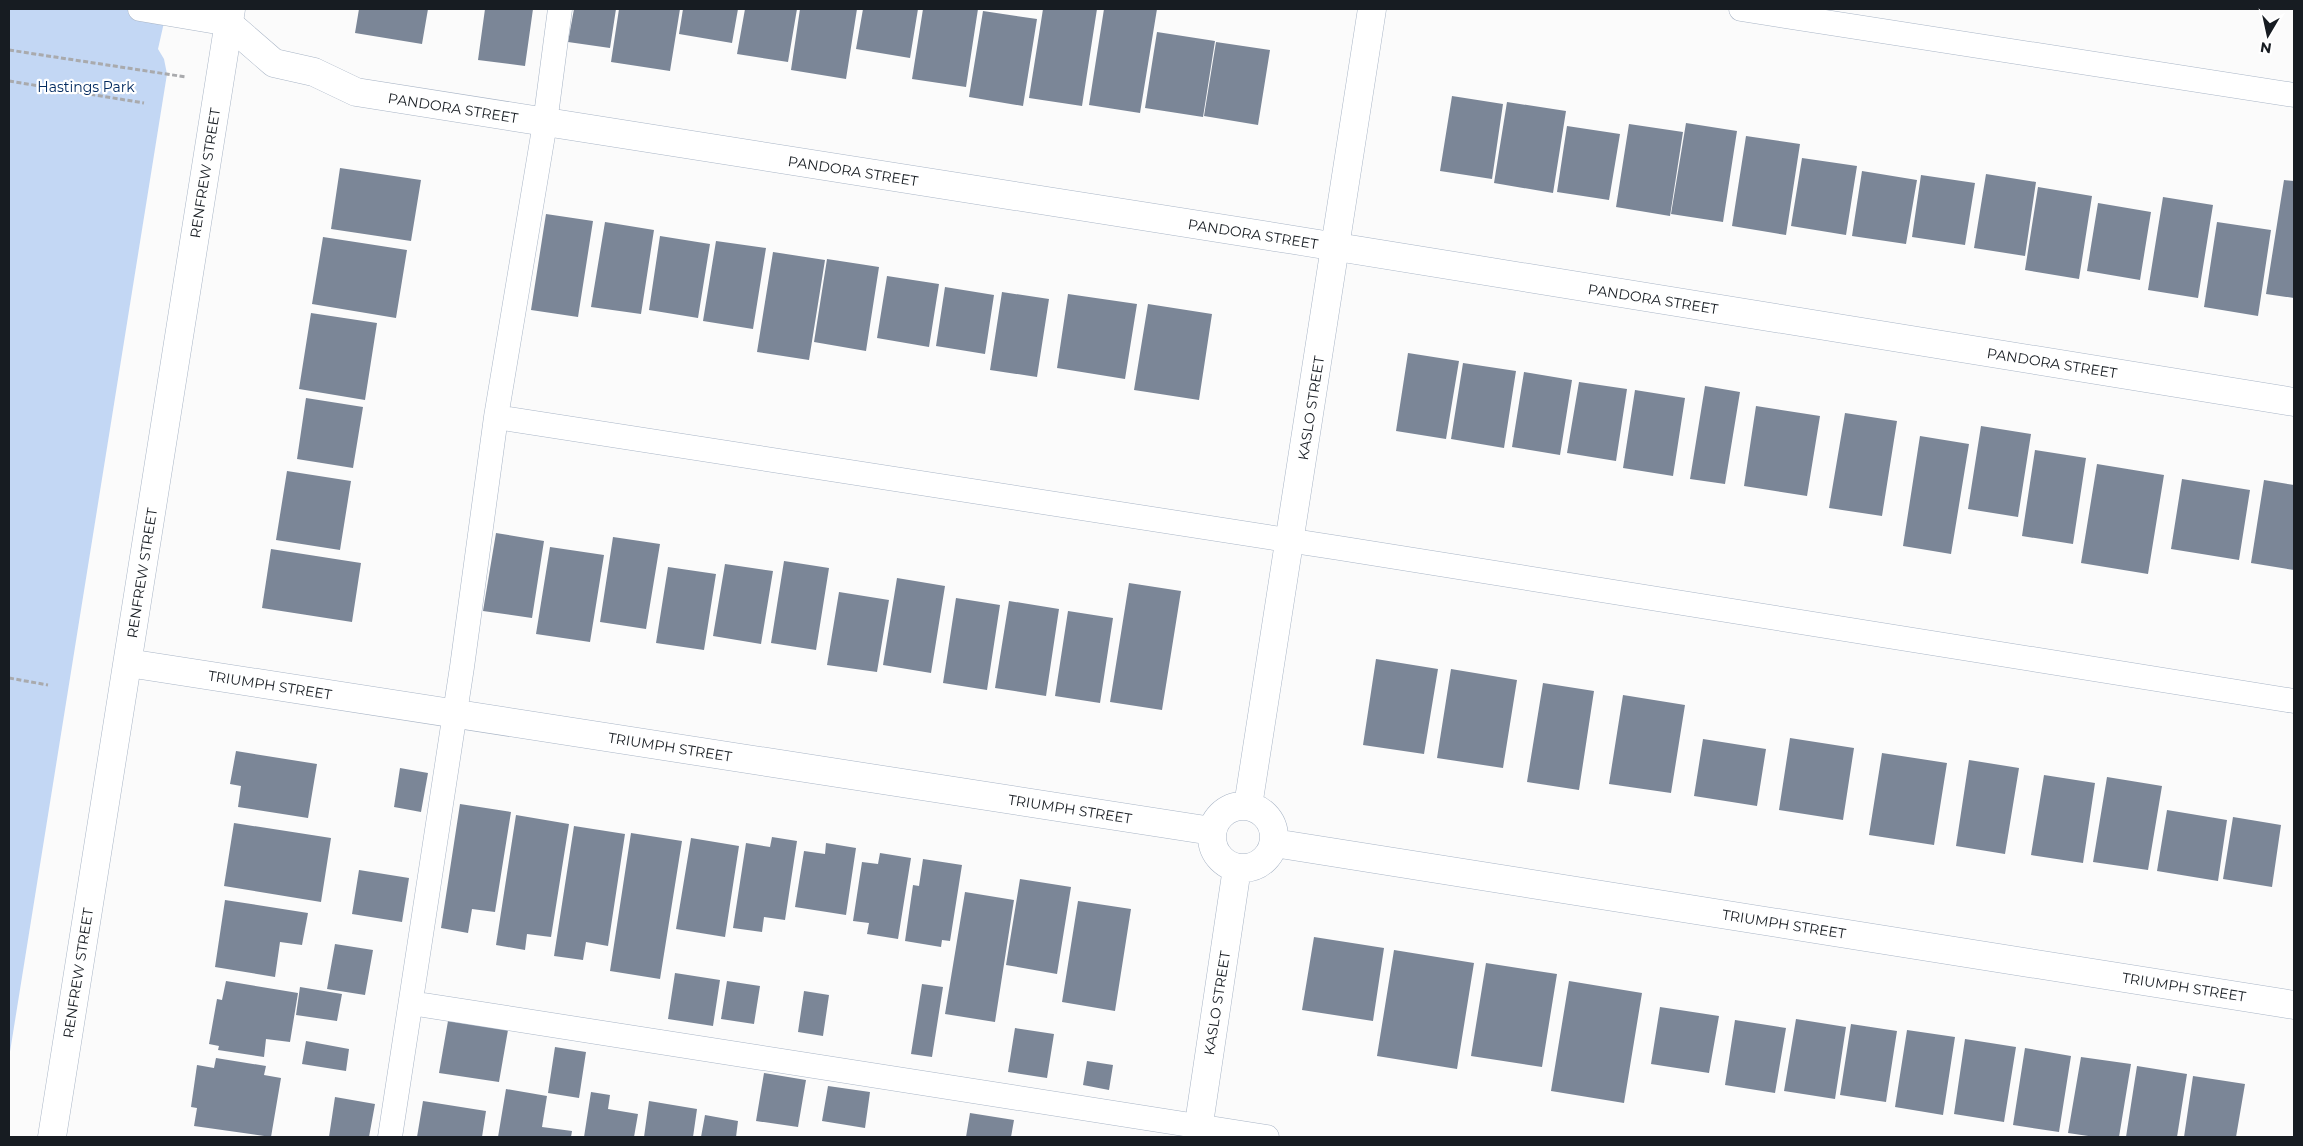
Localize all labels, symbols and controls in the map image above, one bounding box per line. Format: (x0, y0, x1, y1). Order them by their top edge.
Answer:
north arrow (2243, 10, 2293, 60)
text: N (2259, 38, 2273, 58)
park label: Hastings Park (37, 78, 135, 96)
street label: PANDORA STREET (387, 89, 519, 127)
street label: RENFREW STREET (186, 107, 224, 239)
street label: PANDORA STREET (787, 152, 919, 190)
street label: PANDORA STREET (1187, 215, 1319, 253)
street label: PANDORA STREET (1587, 280, 1719, 318)
street label: PANDORA STREET (1986, 344, 2118, 382)
street label: KASLO STREET (1294, 355, 1328, 461)
street label: RENFREW STREET (123, 507, 161, 639)
street label: TRIUMPH STREET (207, 666, 333, 704)
street label: TRIUMPH STREET (607, 728, 733, 766)
street label: TRIUMPH STREET (1007, 790, 1133, 828)
street label: TRIUMPH STREET (1721, 905, 1847, 943)
street label: RENFREW STREET (59, 907, 97, 1039)
street label: KASLO STREET (1200, 950, 1234, 1056)
street label: TRIUMPH STREET (2121, 968, 2247, 1006)

